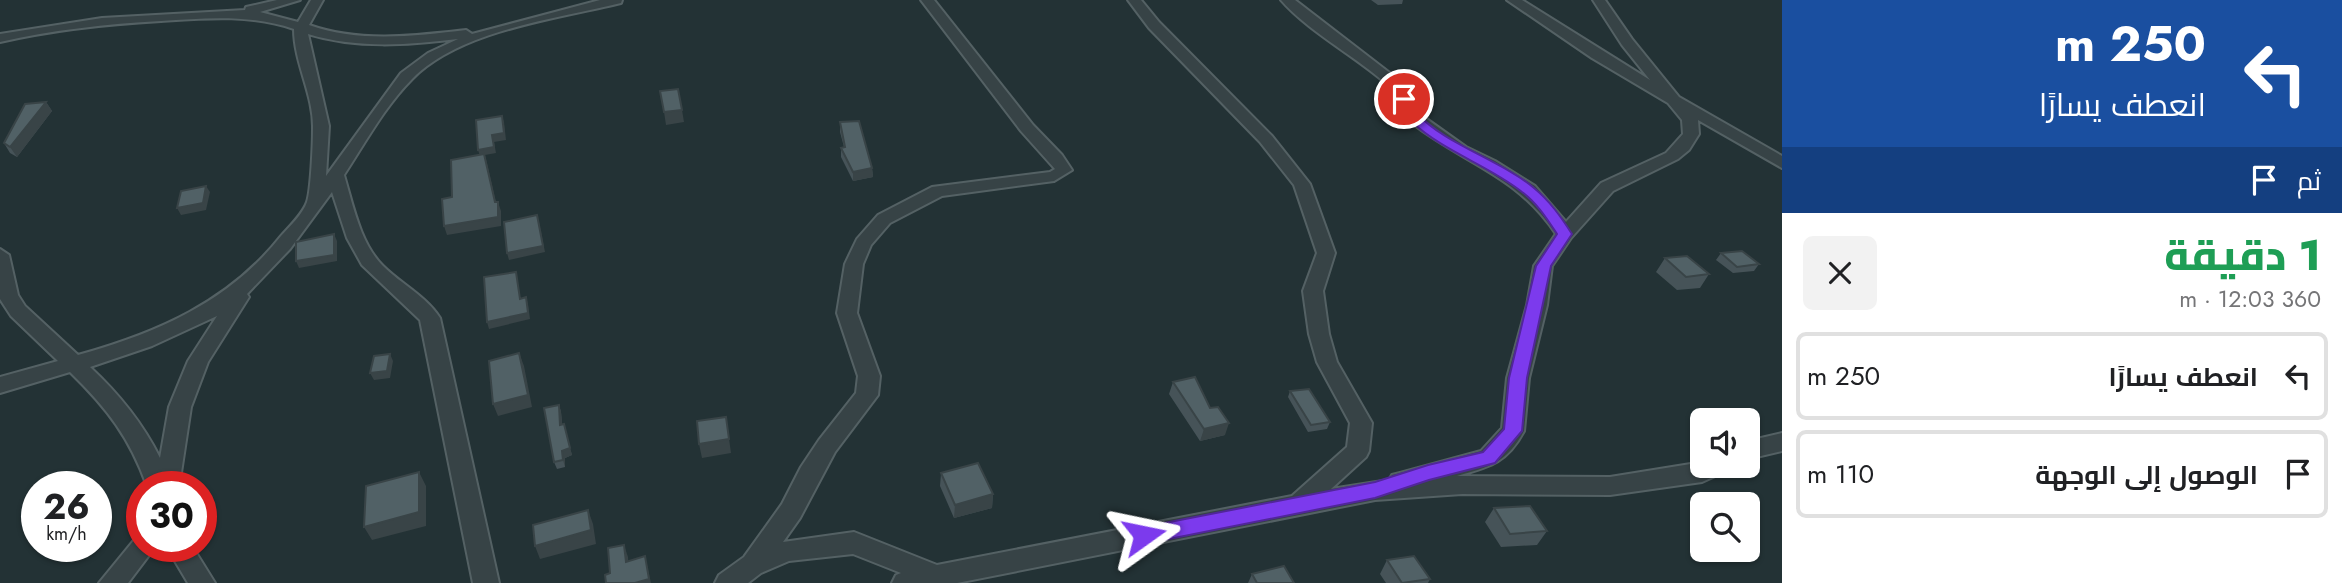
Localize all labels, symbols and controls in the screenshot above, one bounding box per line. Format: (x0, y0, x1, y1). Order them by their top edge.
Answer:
text: 250 m (2055, 9, 2206, 79)
icon: left (2230, 28, 2321, 119)
pin (1374, 69, 1434, 129)
icon: arrive (1385, 80, 1423, 118)
text: انعطف يسارًا (2039, 82, 2206, 128)
icon: arrive (2245, 161, 2283, 199)
text: ثم (2297, 162, 2321, 200)
text: 1 دقيقة (2164, 225, 2321, 286)
button: close (1803, 236, 1877, 310)
text: 360 m · 12:03 (2179, 282, 2321, 316)
text: 250 m (1807, 357, 1880, 395)
icon: left (2279, 357, 2317, 395)
text: انعطف يسارًا (2108, 358, 2258, 396)
map controls (1690, 408, 1760, 562)
button: sound (1690, 408, 1760, 478)
text: 110 m (1807, 455, 1874, 493)
icon: arrive (2279, 455, 2317, 493)
text: الوصول إلى الوجهة (2035, 456, 2258, 494)
speed limit sign: 30 (126, 471, 217, 562)
text: 26 (43, 482, 90, 532)
button: search (1690, 492, 1760, 562)
position arrow (1107, 498, 1181, 572)
text: km/h (46, 521, 87, 547)

